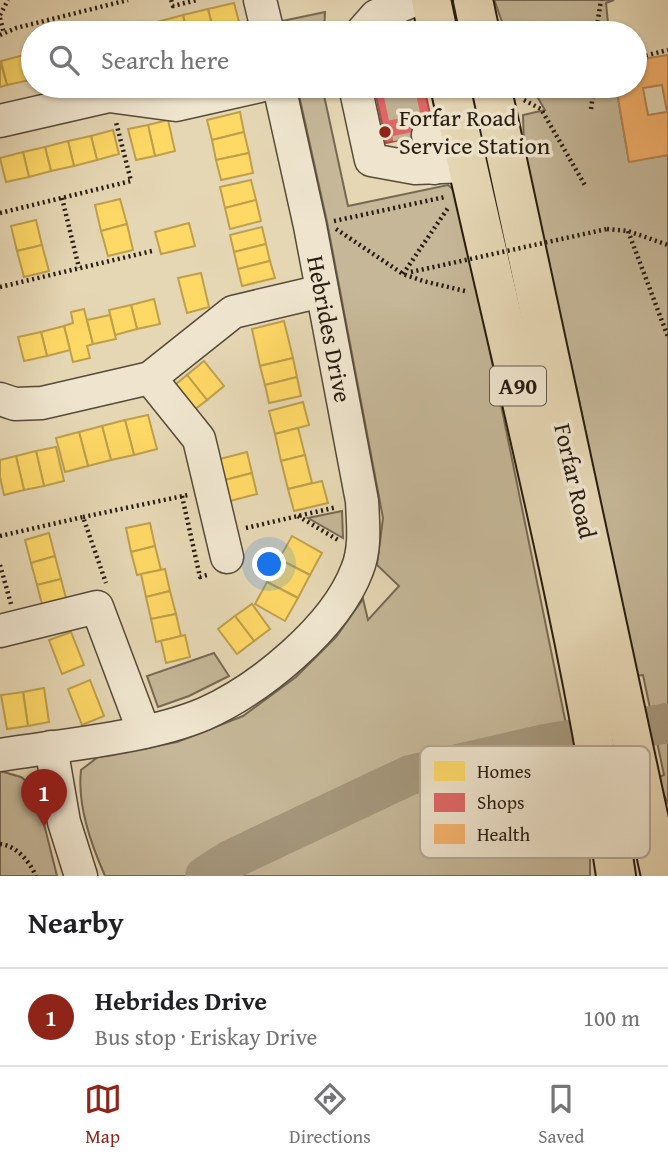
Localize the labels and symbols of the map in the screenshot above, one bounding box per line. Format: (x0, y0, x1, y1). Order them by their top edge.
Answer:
place label: Forfar Road Service Station (399, 100, 551, 163)
marker: Forfar Road Service Station (377, 124, 393, 140)
street label: Hebrides Drive (298, 252, 361, 405)
road number: A90 (490, 366, 546, 406)
street label: Forfar Road (545, 420, 606, 542)
your location (252, 547, 286, 581)
legend (420, 746, 650, 858)
text: Homes (477, 757, 531, 785)
pin: 1 (21, 769, 67, 827)
text: Shops (477, 788, 524, 816)
text: Health (477, 820, 531, 848)

